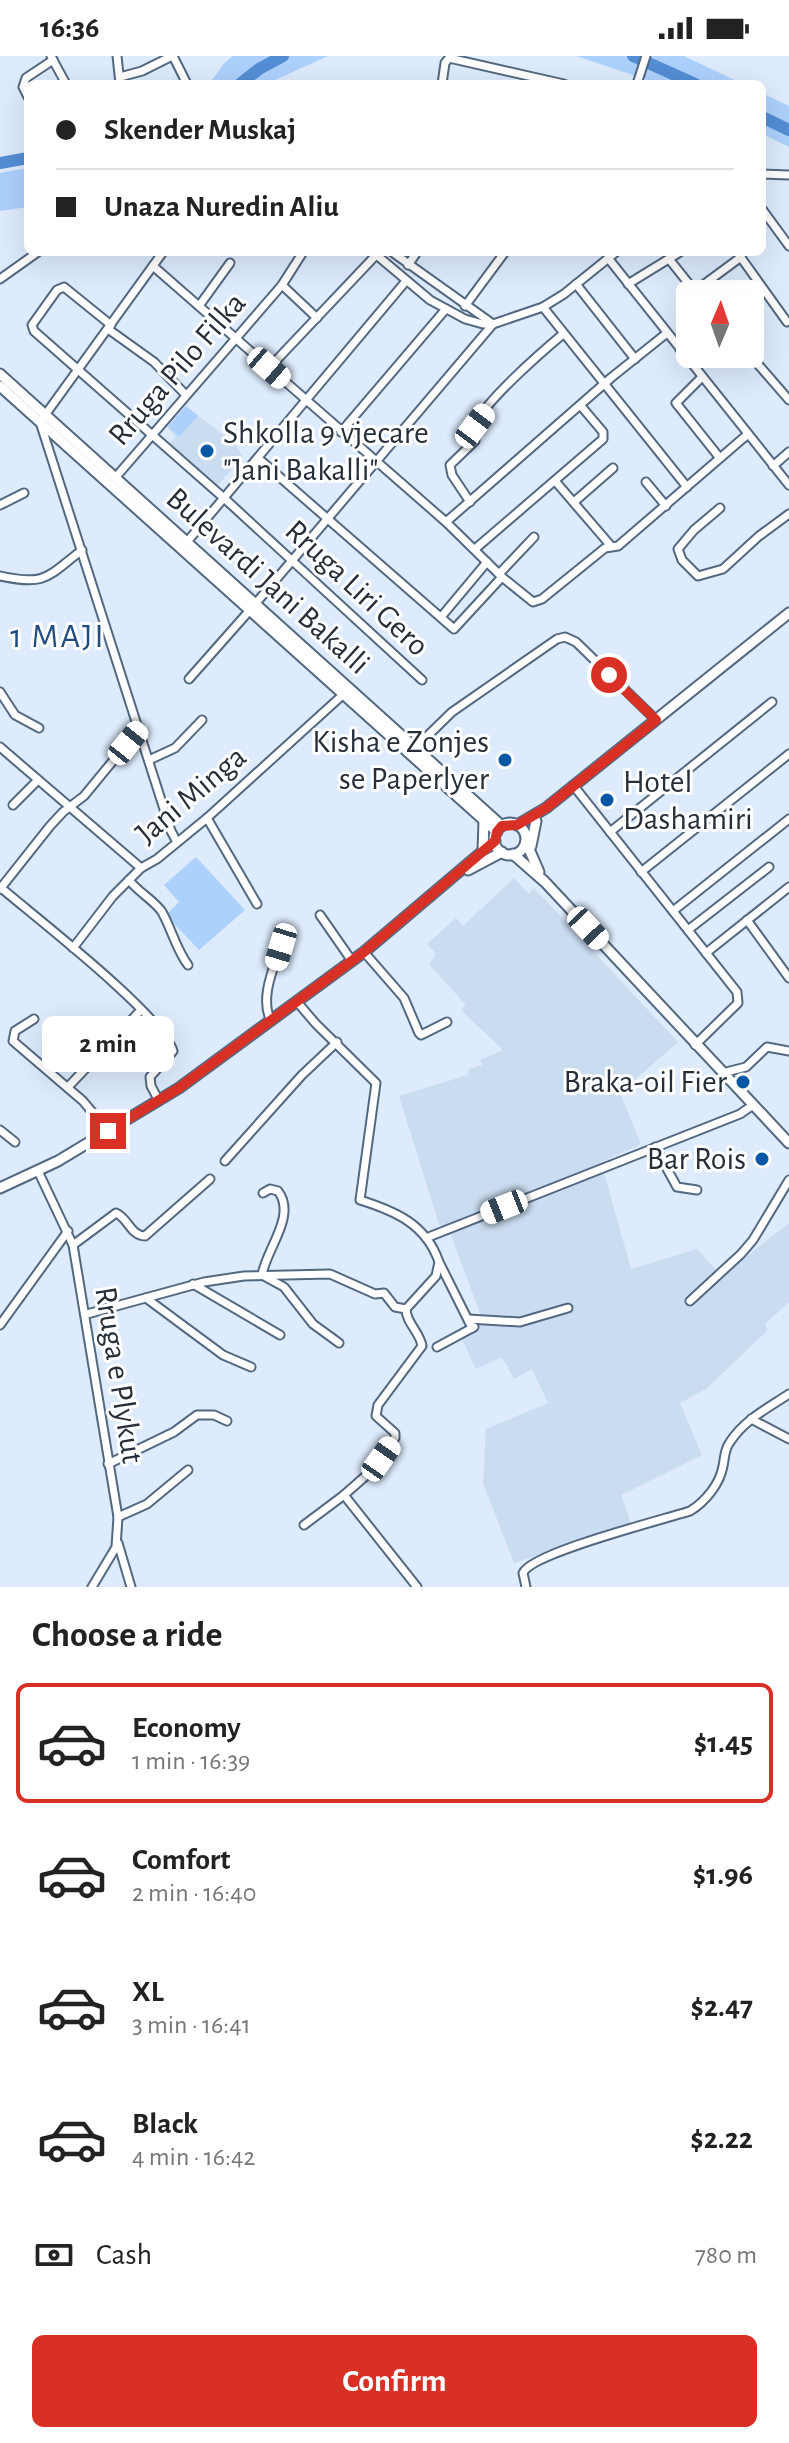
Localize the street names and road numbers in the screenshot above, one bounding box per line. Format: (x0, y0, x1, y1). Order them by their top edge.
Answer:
street label: Rruga Pilo Filka (102, 287, 252, 451)
street label: Bulevardi Jani Bakalli (160, 482, 376, 680)
street label: Rruga Liri Gero (279, 514, 435, 662)
street label: Jani Minga (130, 740, 252, 850)
street label: Rruga e Plykut (89, 1284, 149, 1466)

